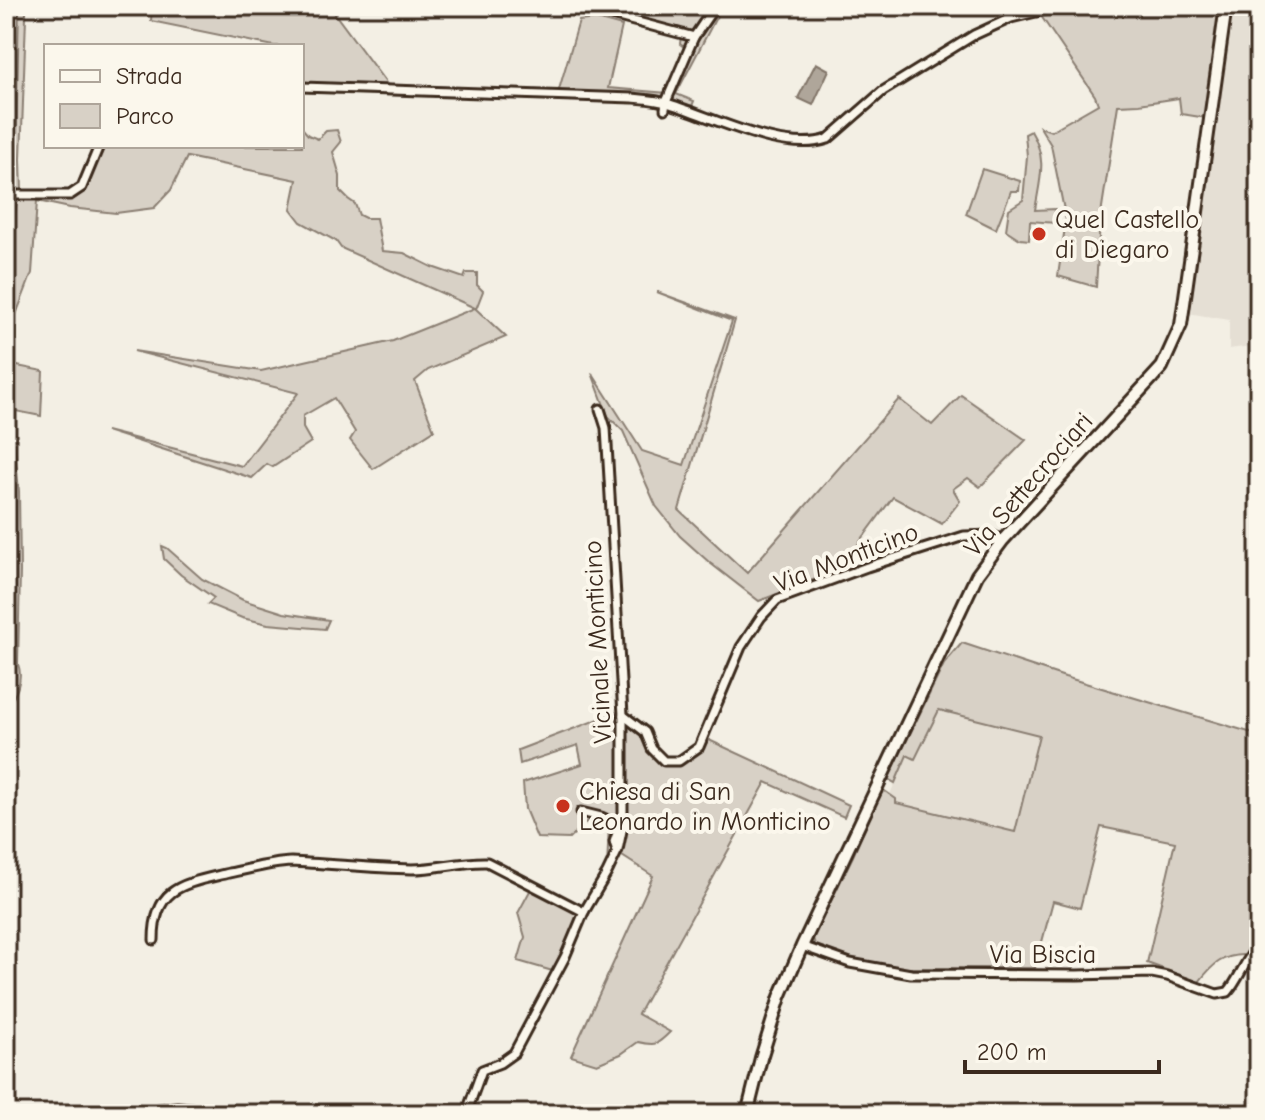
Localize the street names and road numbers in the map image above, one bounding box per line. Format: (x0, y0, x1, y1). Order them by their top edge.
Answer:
street label: Via Settecrociari (958, 407, 1099, 563)
street label: Via Monticino (770, 517, 923, 599)
street label: Vicinale Monticino (578, 540, 618, 744)
street label: Via Biscia (990, 940, 1096, 970)

